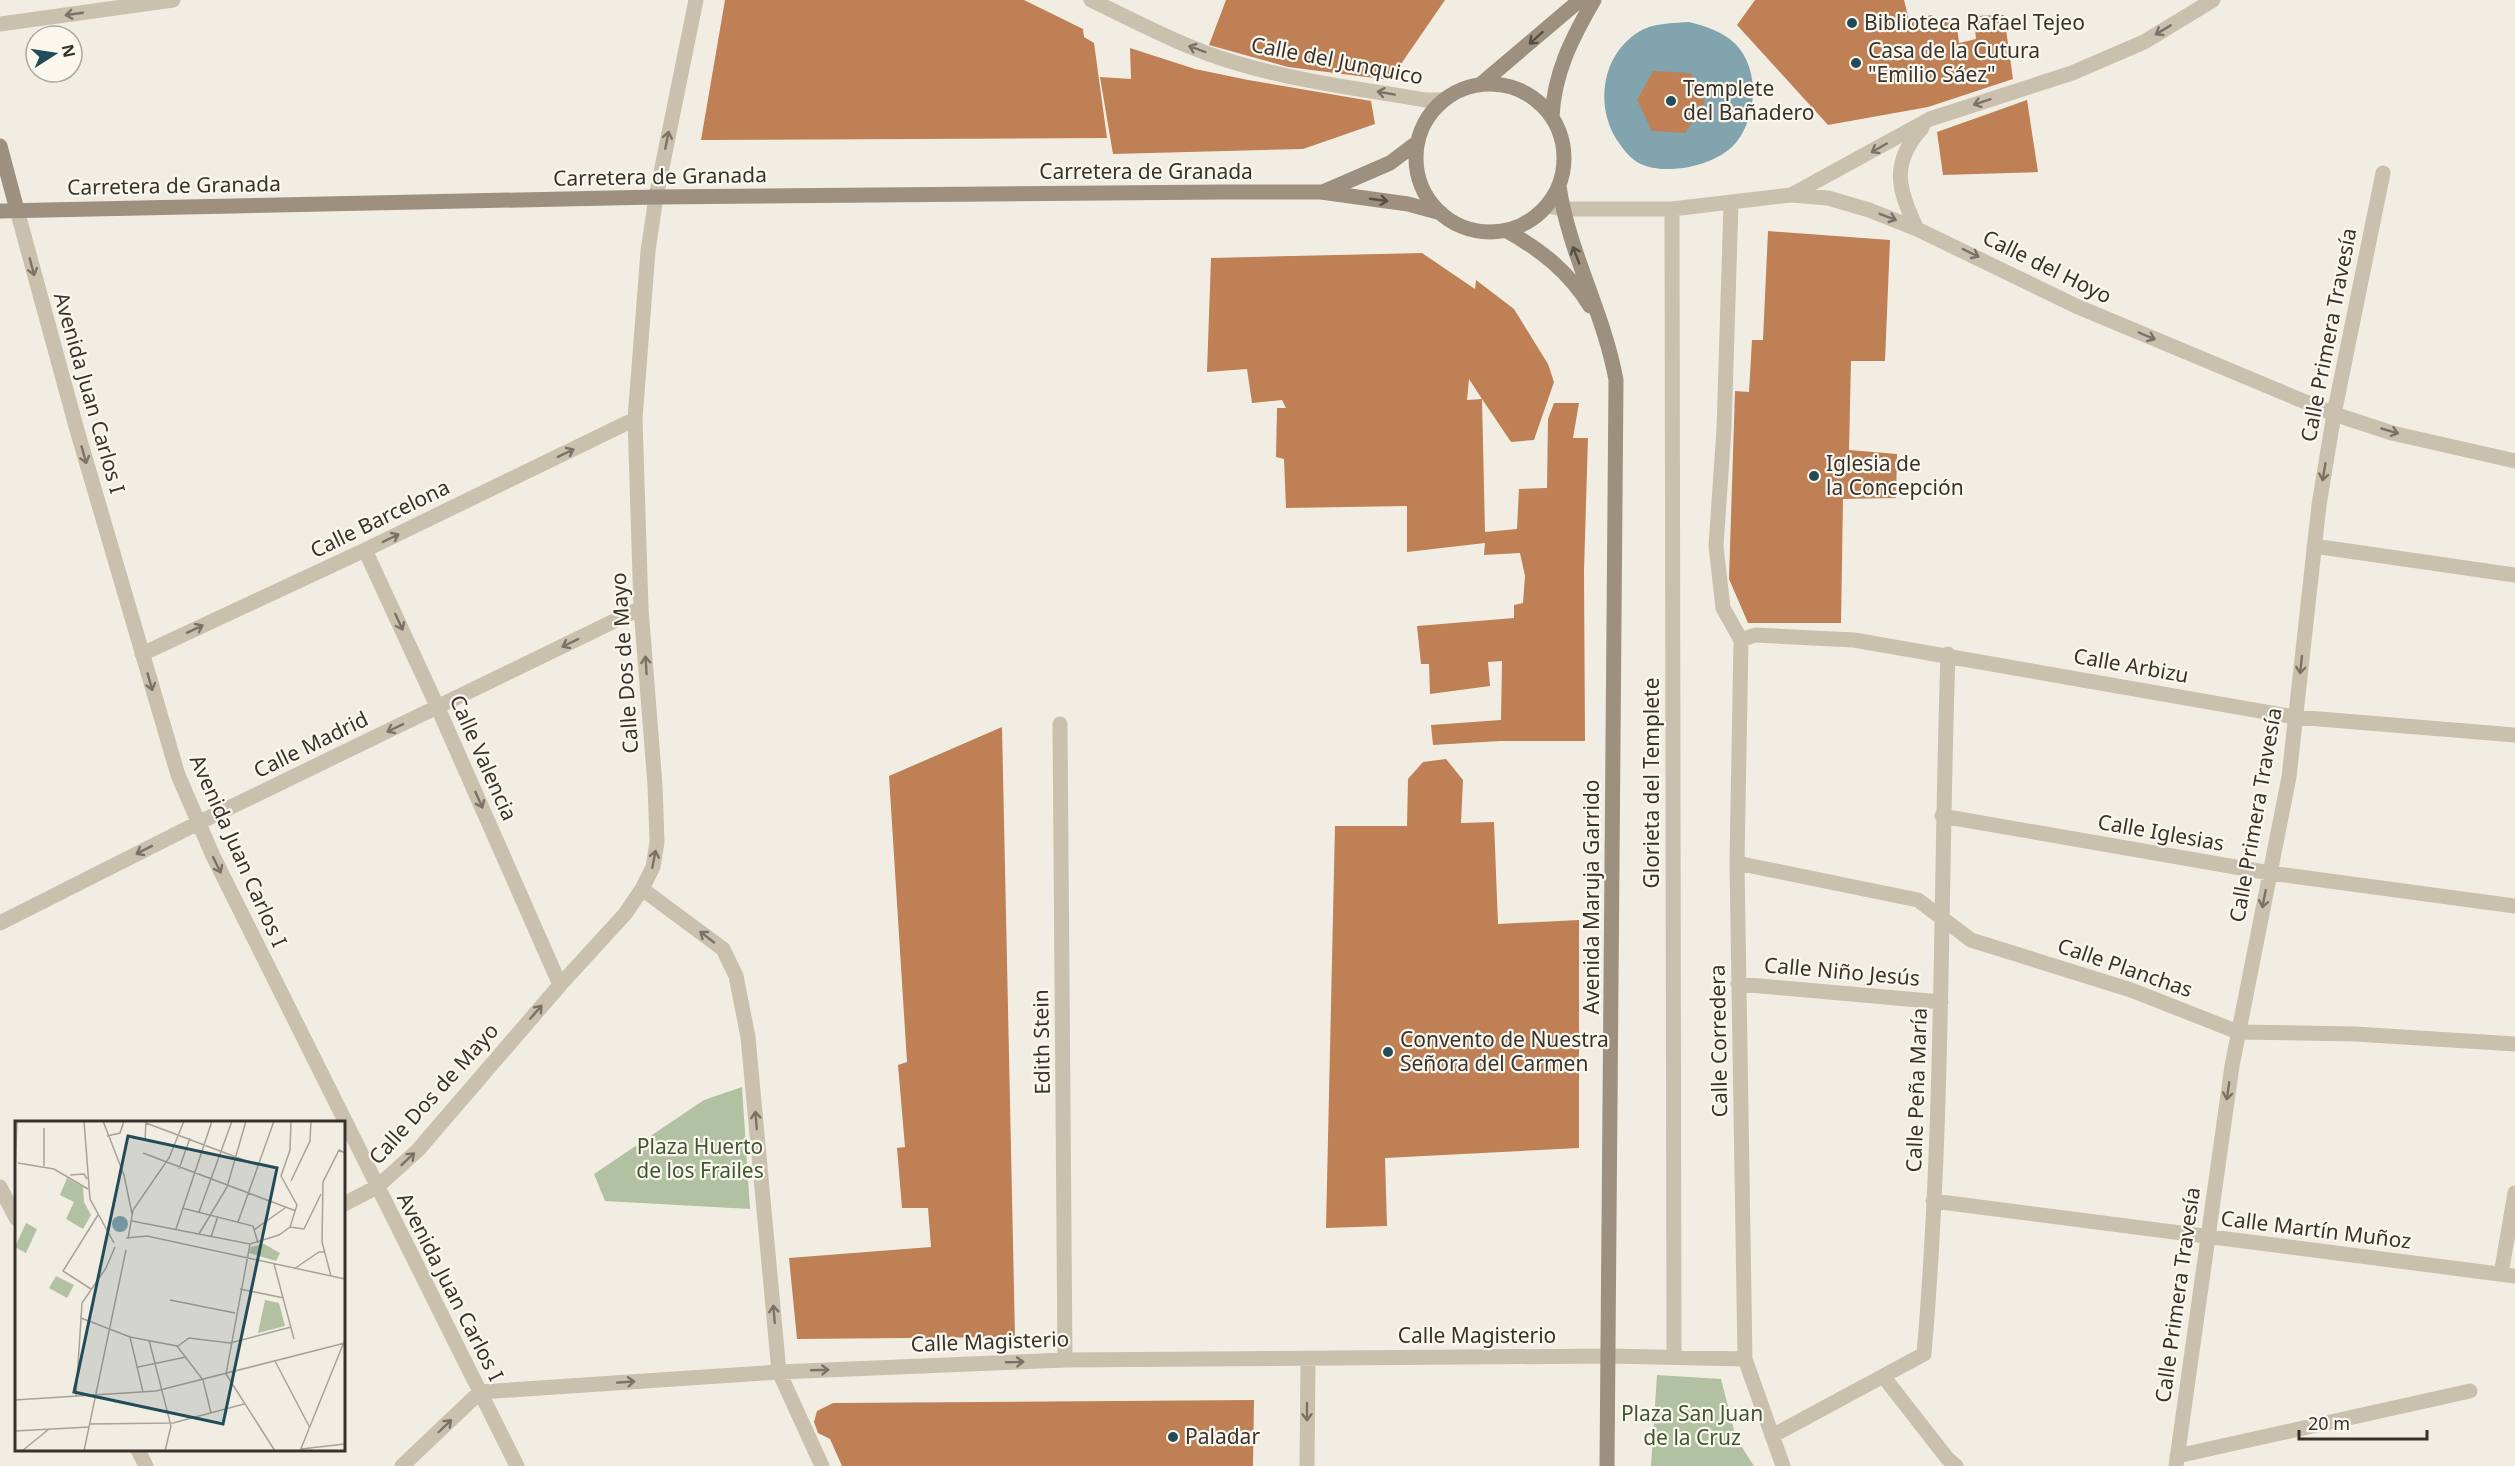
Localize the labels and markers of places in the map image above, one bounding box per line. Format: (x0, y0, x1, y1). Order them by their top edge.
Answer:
place label: Biblioteca Rafael Tejeo (1864, 8, 2085, 36)
marker: Biblioteca Rafael Tejeo (1845, 16, 1859, 30)
place label: Casa de la Cutura "Emilio Sáez" (1868, 36, 2040, 88)
marker: Casa de la Cutura "Emilio Sáez" (1849, 56, 1863, 70)
place label: Templete del Bañadero (1683, 74, 1815, 126)
marker: Templete del Bañadero (1664, 94, 1678, 108)
place label: Iglesia de la Concepción (1826, 449, 1964, 501)
marker: Iglesia de la Concepción (1807, 469, 1821, 483)
place label: Convento de Nuestra Señora del Carmen (1400, 1025, 1609, 1077)
marker: Convento de Nuestra Señora del Carmen (1381, 1045, 1395, 1059)
place label: Paladar (1185, 1422, 1260, 1450)
marker: Paladar (1166, 1430, 1180, 1444)

